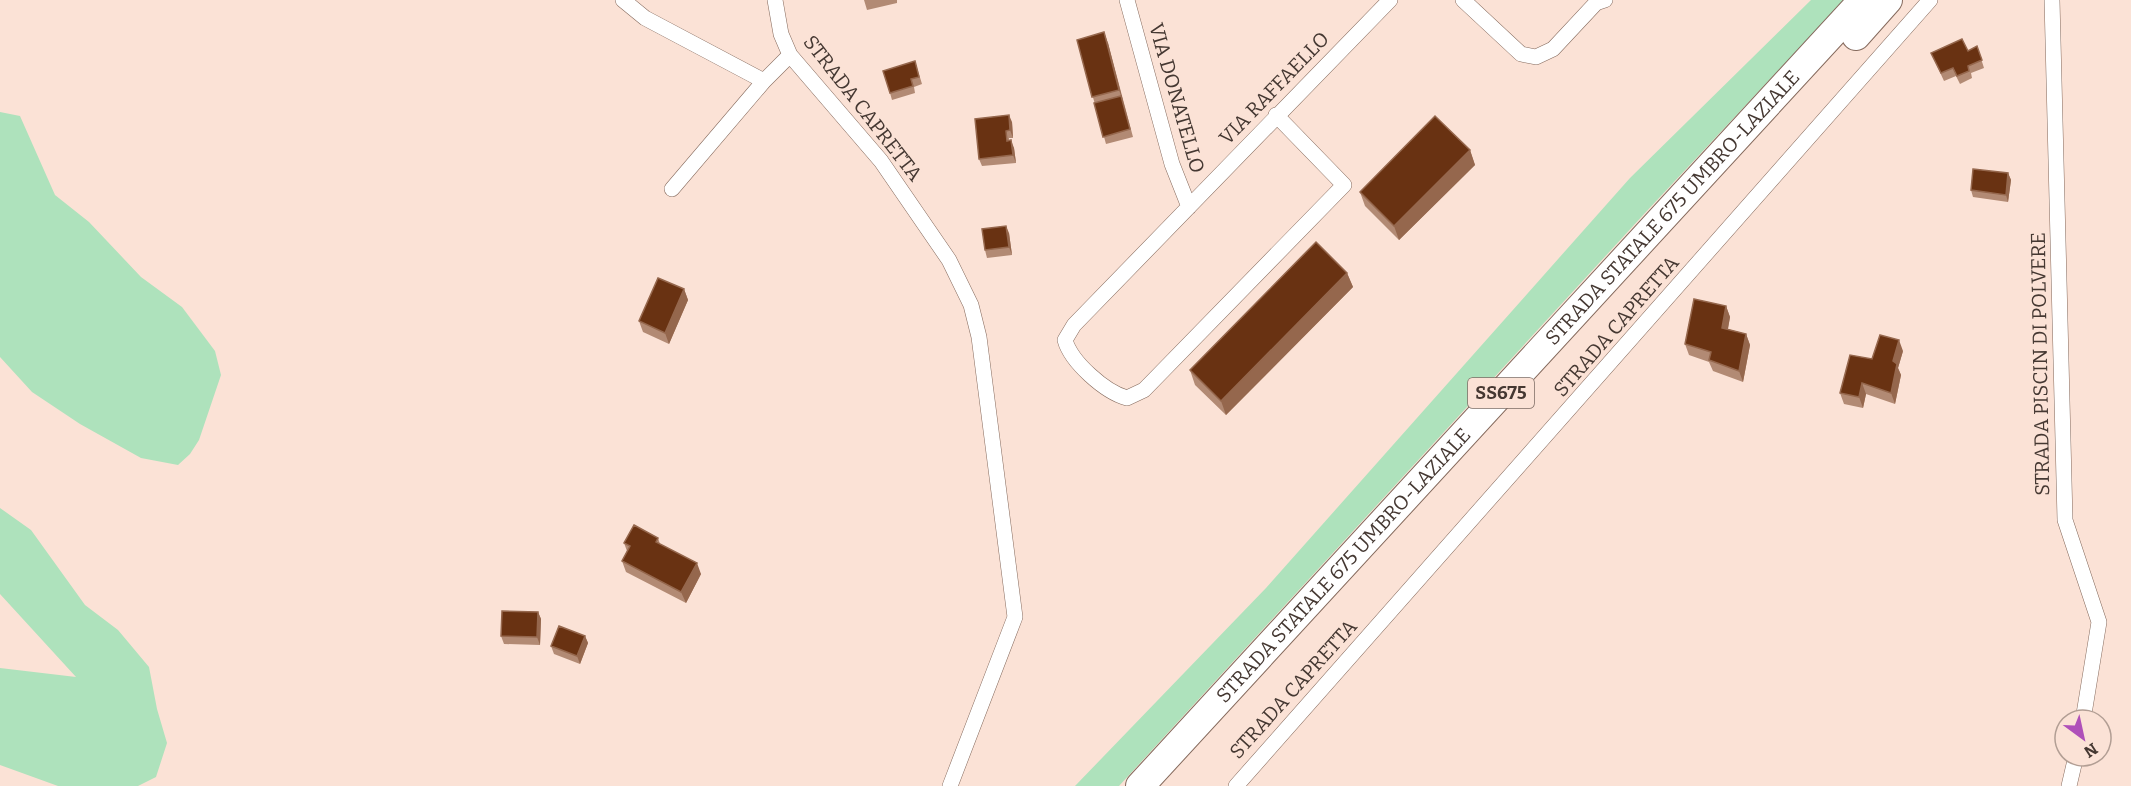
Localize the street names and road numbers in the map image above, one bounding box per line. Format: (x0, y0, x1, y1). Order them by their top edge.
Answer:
street label: VIA DONATELLO (1144, 20, 1210, 176)
street label: VIA RAFFAELLO (1214, 27, 1334, 149)
street label: STRADA CAPRETTA (799, 30, 928, 186)
street label: STRADA STATALE 675 UMBRO-LAZIALE (1540, 65, 1804, 350)
street label: STRADA PISCIN DI POLVERE (2026, 232, 2054, 496)
street label: STRADA CAPRETTA (1548, 250, 1684, 401)
road number: SS675 (1468, 378, 1534, 408)
street label: STRADA STATALE 675 UMBRO-LAZIALE (1211, 423, 1475, 707)
street label: STRADA CAPRETTA (1224, 614, 1362, 763)

